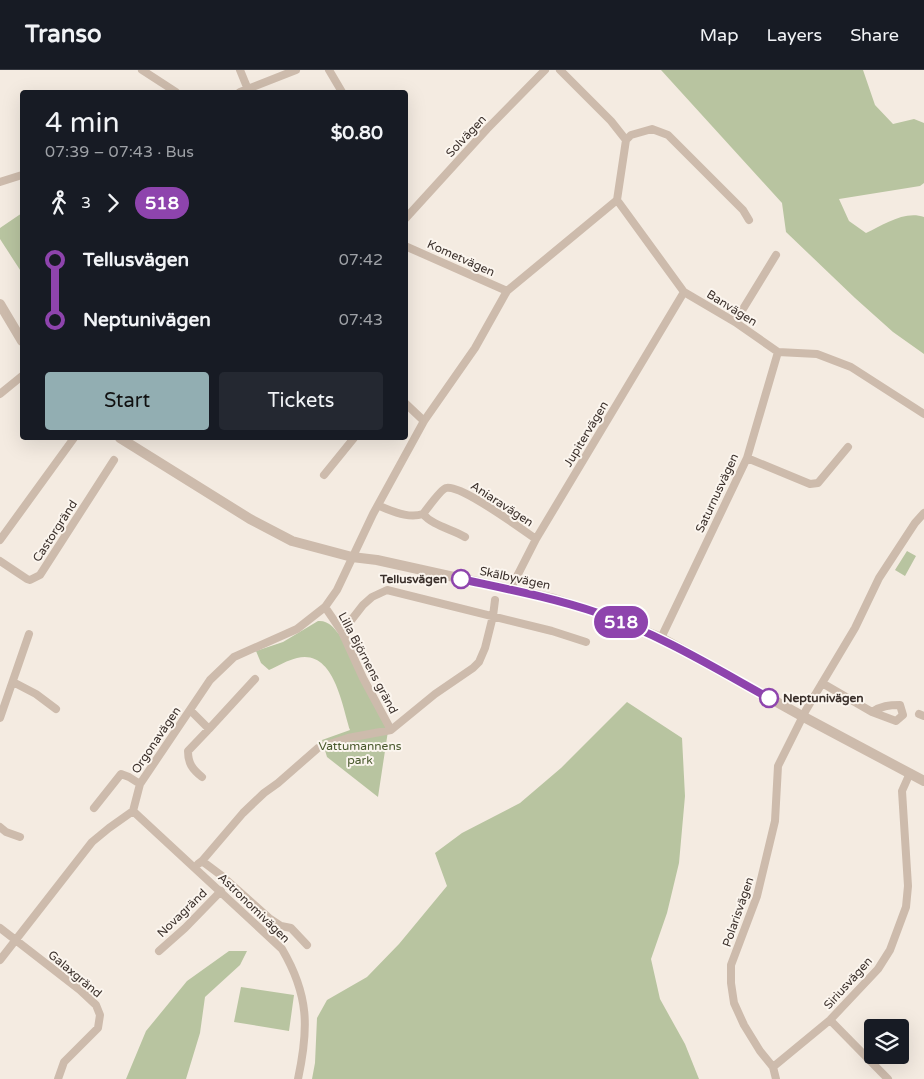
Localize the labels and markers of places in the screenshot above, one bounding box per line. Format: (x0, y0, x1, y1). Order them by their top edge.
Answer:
marker: Tellusvägen (451, 569, 471, 589)
place label: Tellusvägen (379, 572, 447, 587)
marker: Neptunivägen (759, 688, 779, 708)
place label: Neptunivägen (783, 691, 864, 706)

